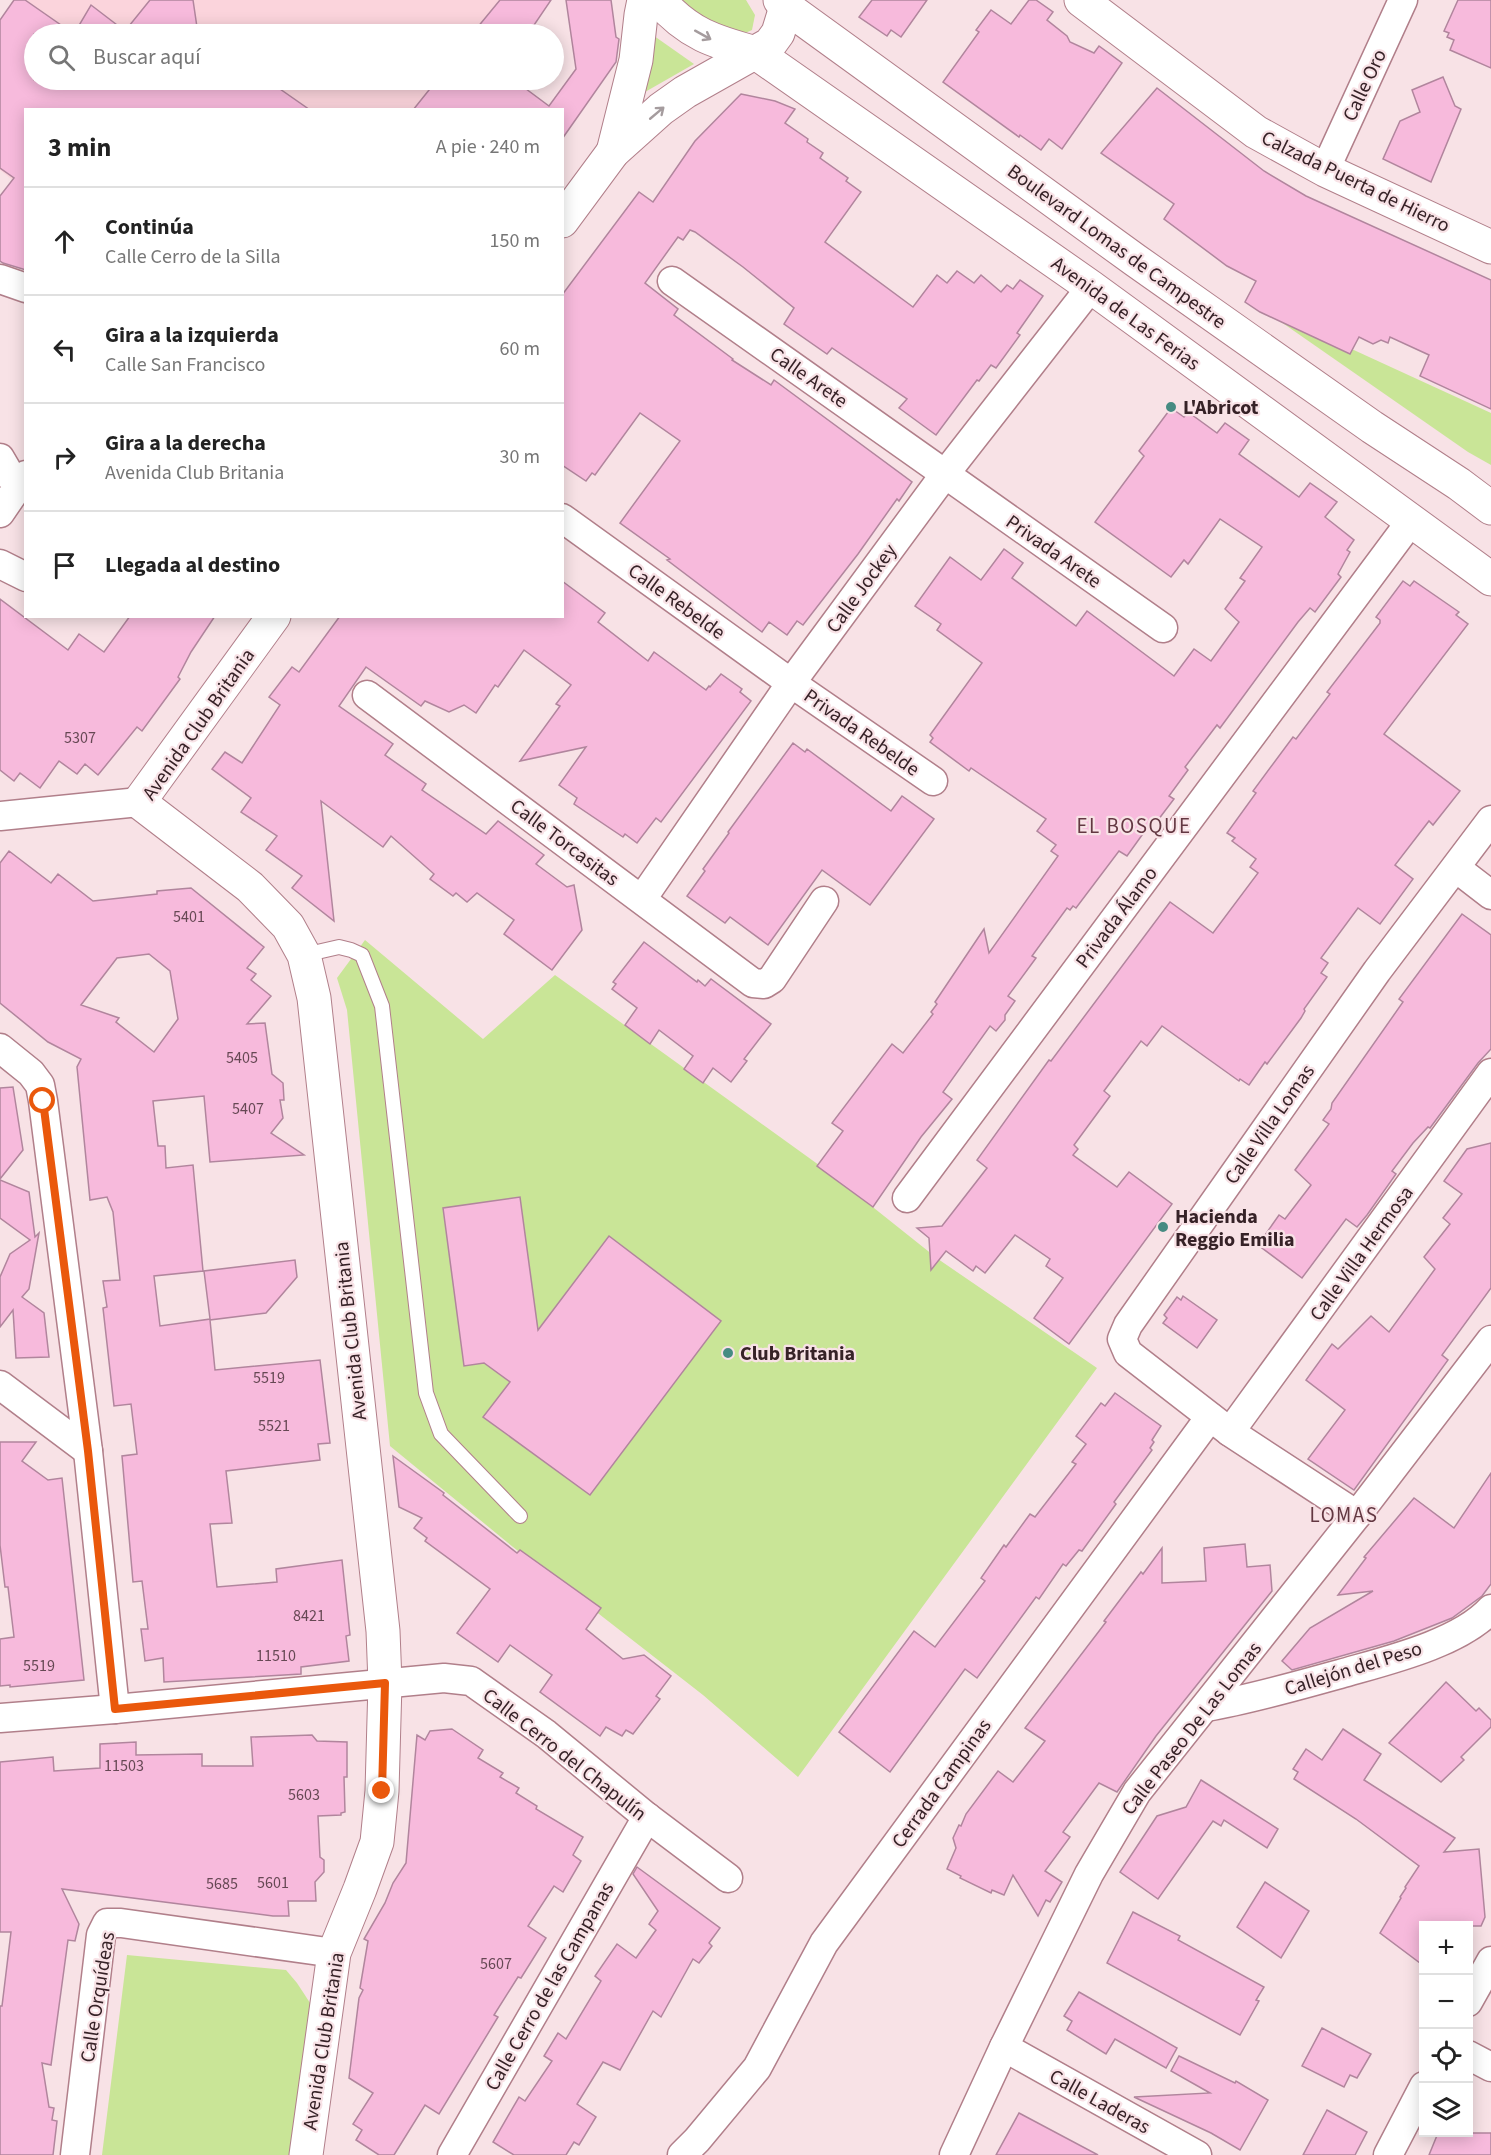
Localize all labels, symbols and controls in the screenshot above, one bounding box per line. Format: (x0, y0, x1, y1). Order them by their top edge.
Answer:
search box (24, 24, 564, 90)
one-way arrow (693, 30, 711, 41)
icon: search (45, 41, 78, 74)
text: Buscar aquí (93, 41, 201, 73)
street label: Calle Oro (1336, 45, 1394, 126)
one-way arrow (649, 106, 664, 120)
street label: Calzada Puerta de Hierro (1256, 124, 1455, 240)
text: 3 min (48, 129, 111, 166)
text: A pie · 240 m (436, 133, 540, 161)
street label: Boulevard Lomas de Campestre (1001, 158, 1232, 336)
text: Continúa (105, 211, 194, 243)
icon: ahead (48, 225, 81, 258)
text: 150 m (490, 227, 540, 255)
text: Calle Cerro de la Silla (105, 243, 281, 271)
street label: Avenida de Las Ferias (1045, 250, 1206, 377)
text: Gira a la izquierda (105, 319, 279, 351)
icon: left (48, 333, 81, 366)
text: 60 m (500, 335, 540, 363)
street label: Calle Arete (764, 341, 853, 415)
text: Calle San Francisco (105, 351, 265, 379)
place label: L'Abricot (1183, 394, 1259, 422)
marker: L'Abricot (1164, 400, 1178, 414)
text: Gira a la derecha (105, 427, 266, 459)
icon: right (48, 441, 81, 474)
text: 30 m (500, 443, 540, 471)
text: Avenida Club Britania (105, 459, 284, 487)
street label: Privada Arete (1000, 508, 1107, 595)
street label: Calle Jockey (820, 538, 904, 639)
icon: arrive (48, 549, 81, 582)
text: Llegada al destino (105, 549, 280, 581)
street label: Calle Rebelde (622, 557, 731, 647)
street label: Avenida Club Britania (136, 643, 262, 806)
street label: Privada Rebelde (798, 682, 925, 783)
house number: 5307 (64, 727, 96, 749)
street label: Calle Torcasitas (504, 793, 625, 893)
district label: EL BOSQUE (1076, 811, 1192, 841)
street label: Privada Álamo (1069, 861, 1164, 974)
house number: 5401 (173, 906, 205, 928)
house number: 5405 (226, 1047, 258, 1069)
street label: Calle Villa Lomas (1218, 1059, 1322, 1190)
route start (29, 1087, 55, 1113)
house number: 5407 (232, 1098, 264, 1120)
street label: Calle Villa Hermosa (1303, 1180, 1420, 1327)
place label: Hacienda Reggio Emilia (1175, 1203, 1295, 1254)
marker: Hacienda Reggio Emilia (1156, 1220, 1170, 1234)
street label: Avenida Club Britania (328, 1240, 374, 1422)
place label: Club Britania (740, 1340, 855, 1368)
marker: Club Britania (721, 1346, 735, 1360)
house number: 5519 (253, 1367, 285, 1389)
house number: 5521 (258, 1415, 290, 1437)
district label: LOMAS (1310, 1500, 1379, 1530)
house number: 8421 (293, 1605, 325, 1627)
street label: Callejón del Peso (1281, 1635, 1425, 1703)
street label: Calle Paseo De Las Lomas (1115, 1636, 1268, 1821)
house number: 11510 (256, 1645, 296, 1667)
house number: 5519 (23, 1655, 55, 1677)
street label: Calle Cerro del Chapulín (477, 1682, 652, 1828)
street label: Cerrada Campinas (885, 1713, 998, 1854)
house number: 11503 (104, 1755, 144, 1777)
route end (368, 1777, 394, 1803)
house number: 5603 (288, 1784, 320, 1806)
house number: 5601 (257, 1872, 289, 1894)
house number: 5685 (206, 1873, 238, 1895)
street label: Calle Cerro de las Campanas (479, 1877, 621, 2096)
map controls (1419, 1921, 1473, 2137)
button: + (1419, 1921, 1473, 1975)
street label: Calle Orquídeas (74, 1930, 122, 2064)
street label: Avenida Club Britania (296, 1950, 352, 2132)
house number: 5607 (480, 1953, 512, 1975)
button: − (1419, 1975, 1473, 2029)
button: locate (1419, 2029, 1473, 2083)
street label: Calle Laderas (1044, 2063, 1155, 2141)
button: layers (1419, 2083, 1473, 2137)

